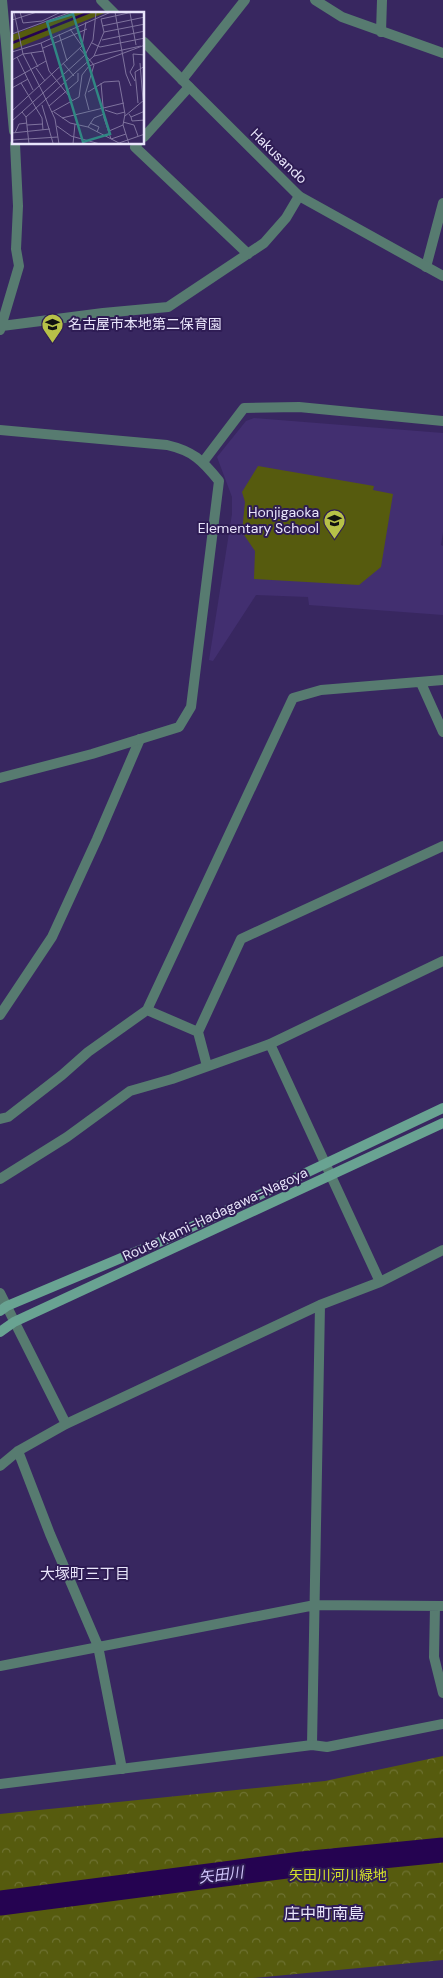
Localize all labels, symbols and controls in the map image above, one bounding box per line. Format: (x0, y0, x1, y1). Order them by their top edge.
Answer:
inset map (12, 12, 145, 145)
street label: Hakusando (247, 125, 311, 187)
school or university icon: 名古屋市本地第二保育園 (40, 312, 64, 343)
place label: 名古屋市本地第二保育園 (68, 315, 222, 333)
place label: Honjigaoka Elementary School (198, 503, 319, 537)
school or university icon: Honjigaoka Elementary School (323, 508, 347, 539)
street label: Route Kami-Hadagawa-Nagoya (120, 1163, 310, 1265)
district label: 大塚町三丁目 (40, 1564, 130, 1584)
water label: 矢田川 (197, 1862, 247, 1888)
park label: 矢田川河川緑地 (289, 1866, 387, 1884)
district label: 庄中町南島 (284, 1903, 364, 1924)

